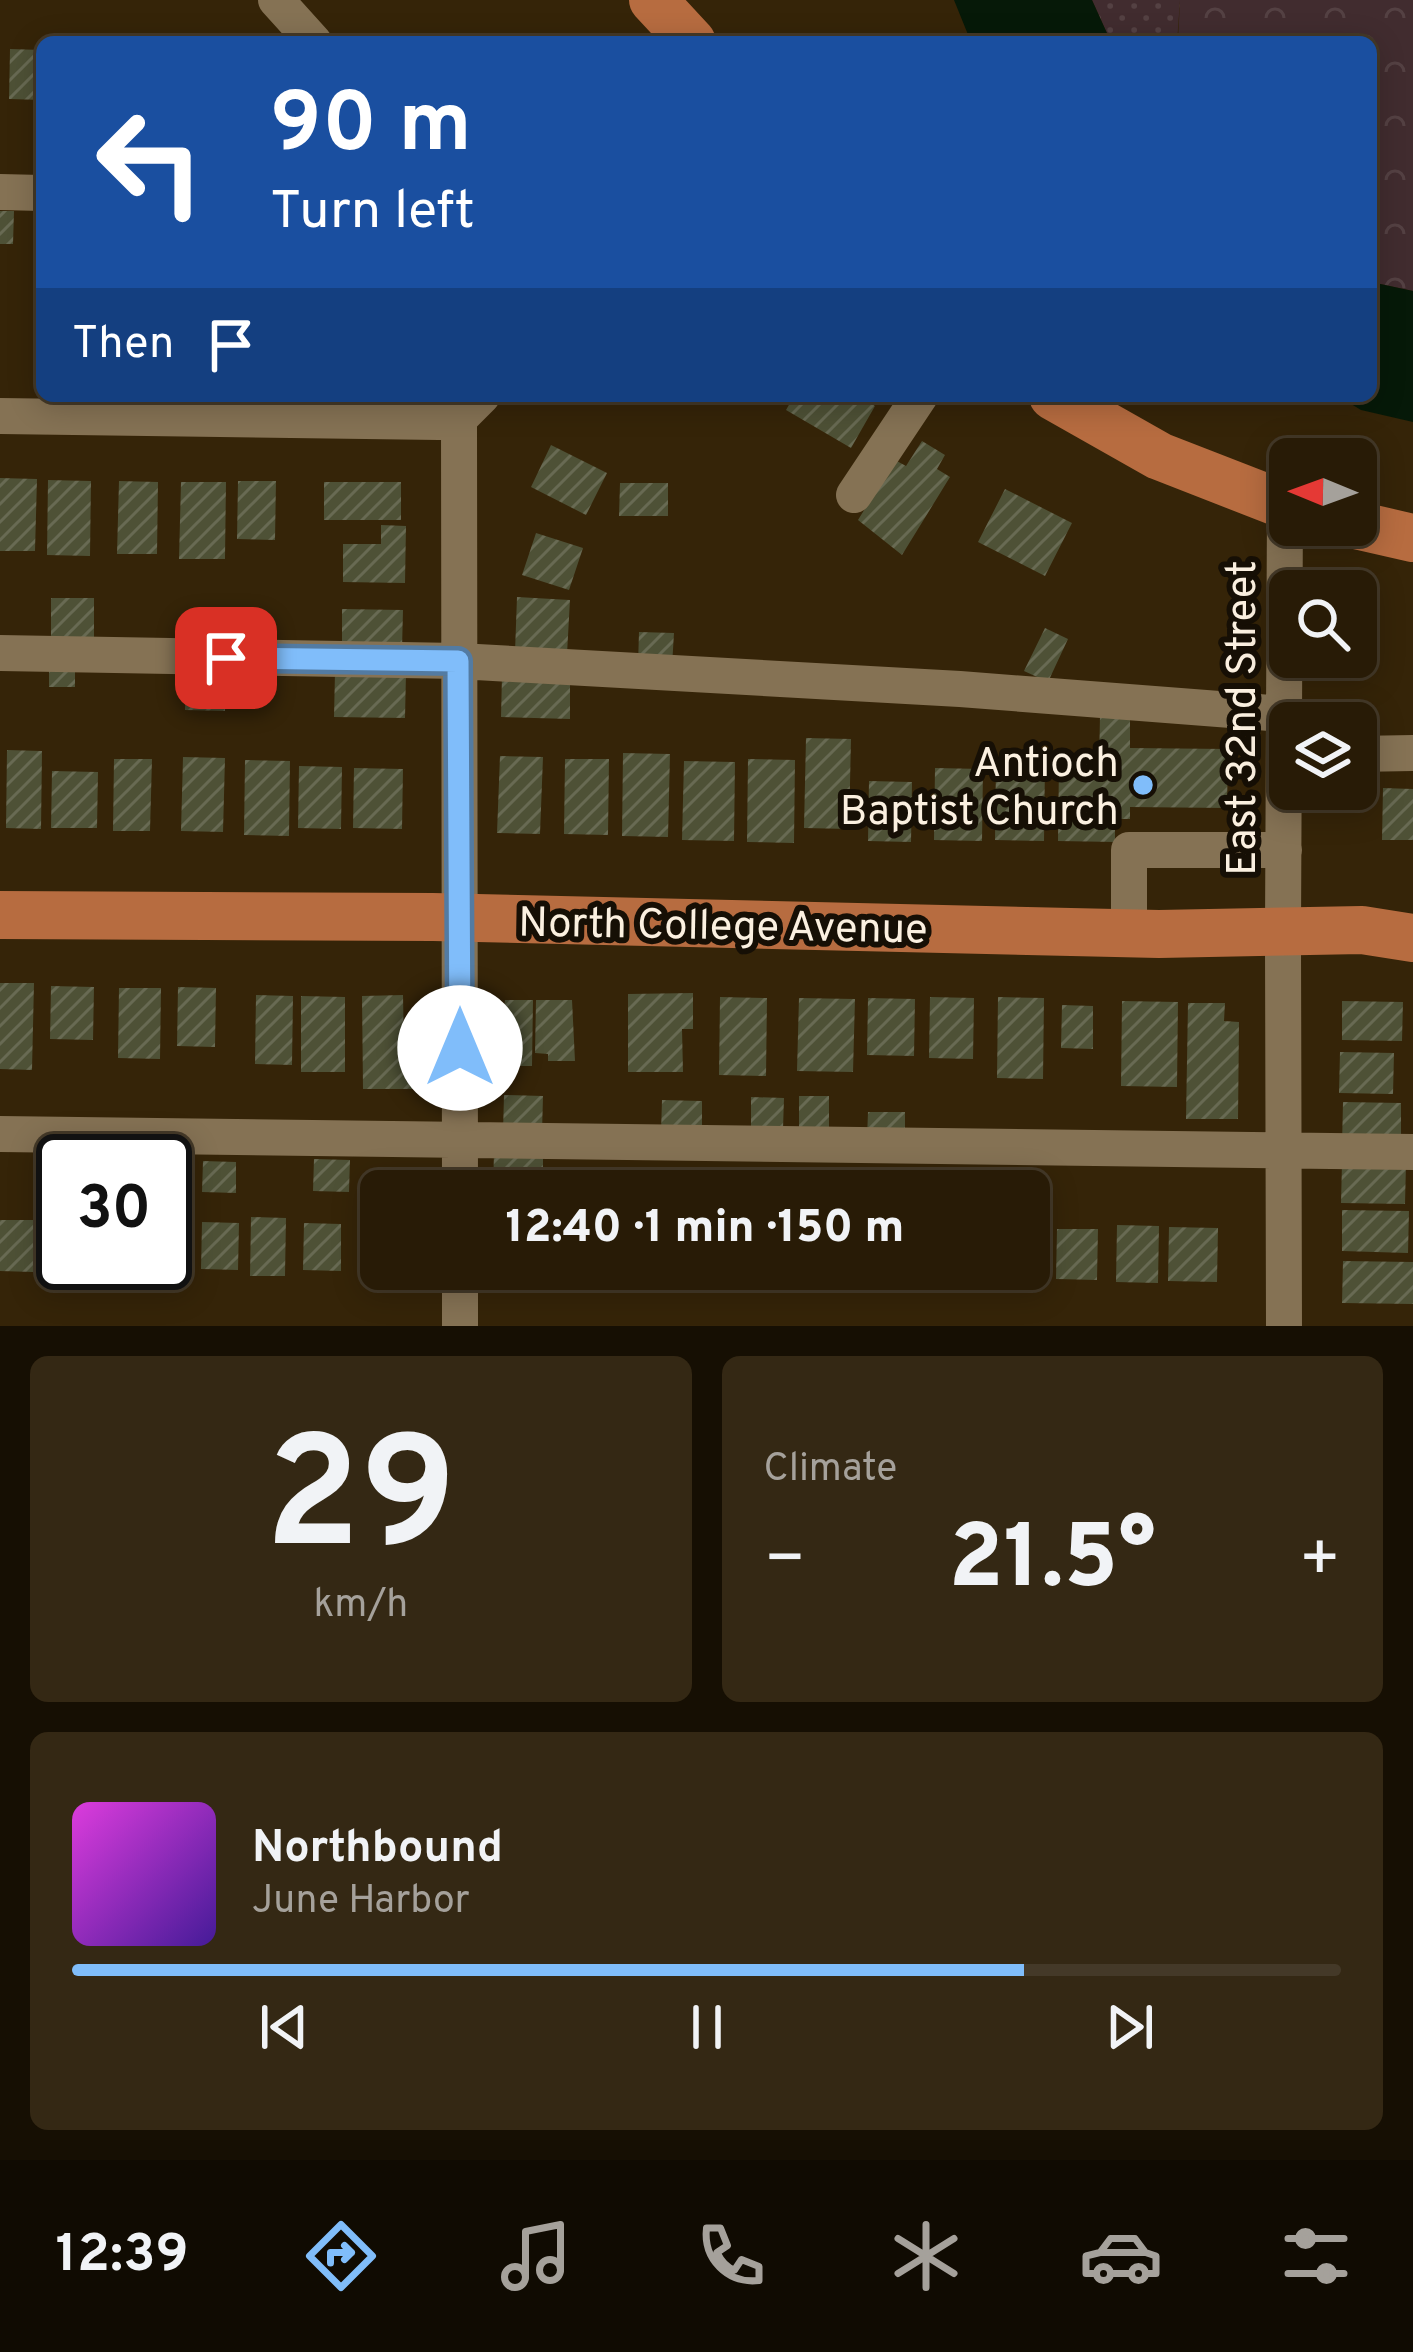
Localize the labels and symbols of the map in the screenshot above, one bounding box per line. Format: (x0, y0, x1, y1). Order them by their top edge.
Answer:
north arrow (1269, 438, 1377, 546)
street label: East 32nd Street (1218, 560, 1271, 876)
pin (175, 607, 277, 709)
place label: Antioch Baptist Church (840, 739, 1119, 840)
marker: Antioch Baptist Church (1130, 772, 1156, 798)
street label: North College Avenue (518, 898, 928, 959)
position arrow (397, 985, 523, 1111)
speed limit sign: 30 (36, 1134, 192, 1290)

